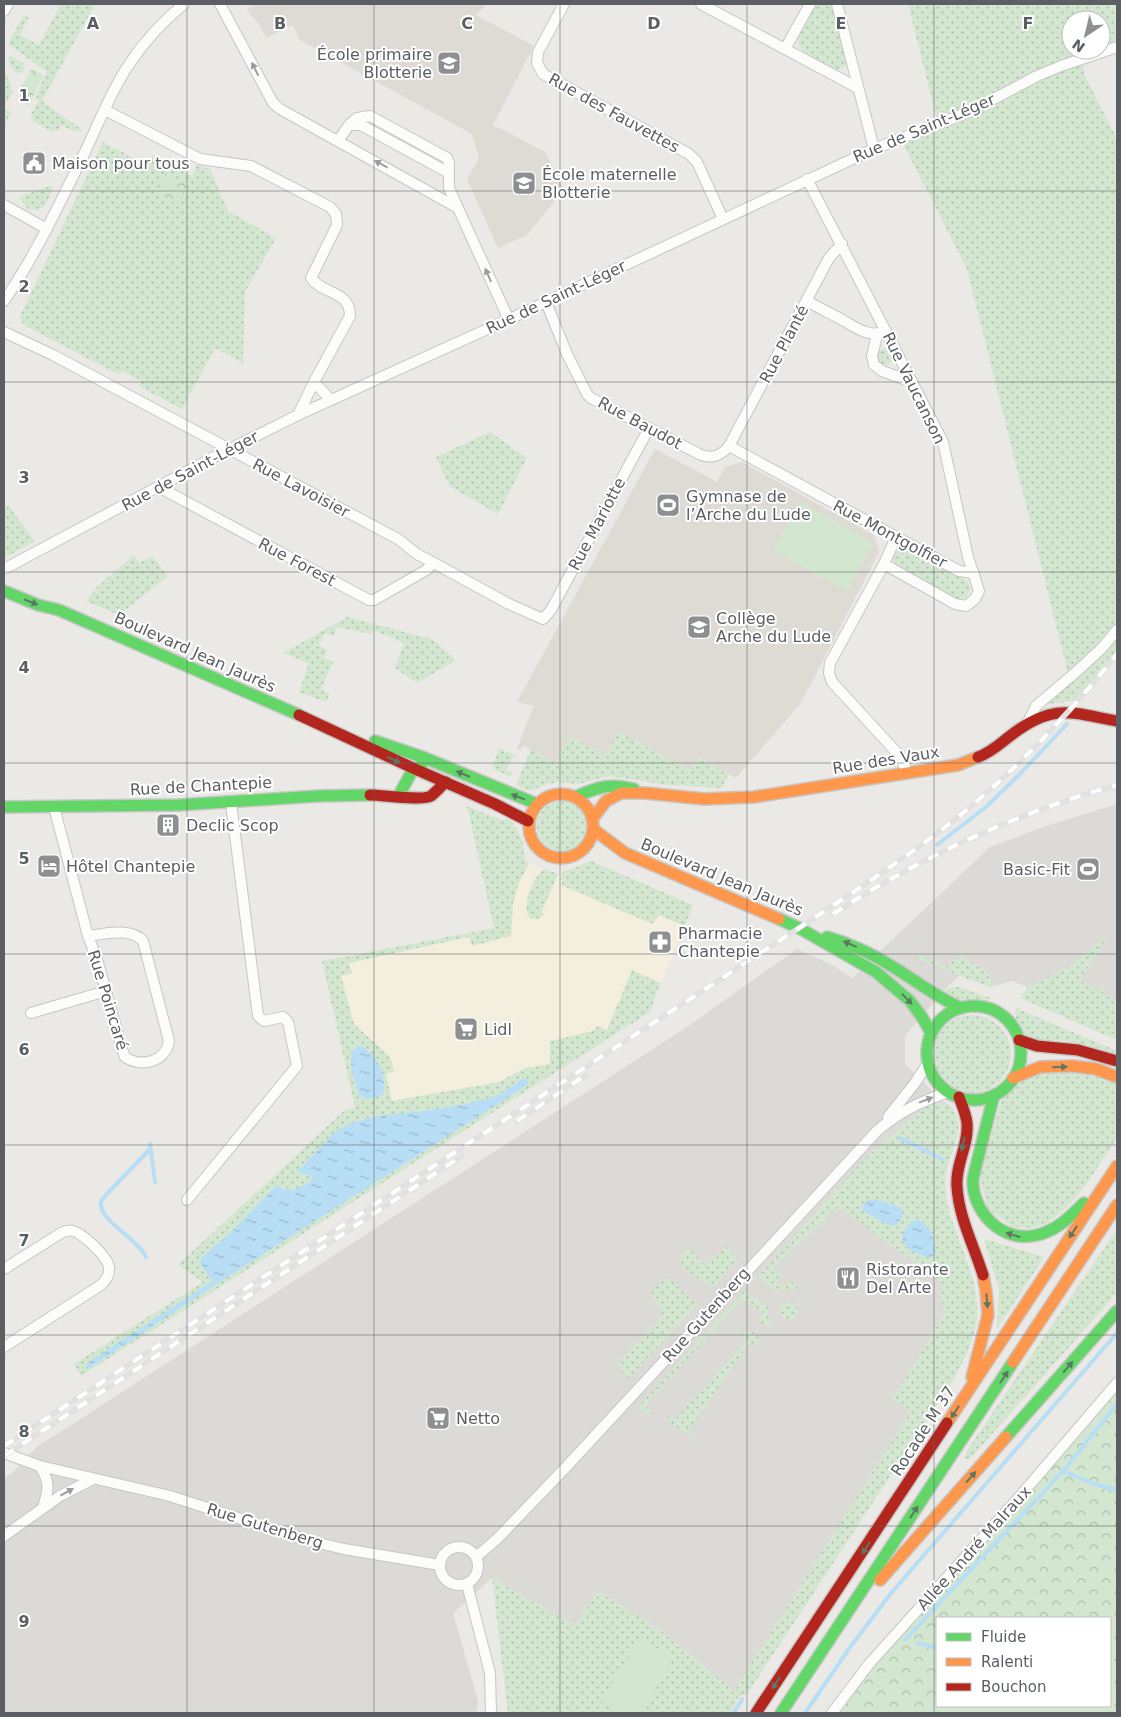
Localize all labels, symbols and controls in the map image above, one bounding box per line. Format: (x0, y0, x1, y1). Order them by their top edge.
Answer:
north arrow (1061, 10, 1111, 60)
text: A (87, 14, 100, 33)
text: B (274, 14, 286, 33)
text: C (461, 14, 473, 33)
text: D (647, 14, 661, 33)
text: E (836, 14, 846, 33)
text: F (1023, 14, 1033, 33)
text: N (1069, 36, 1088, 56)
place label: École primaire Blotterie (317, 45, 432, 82)
school or university icon: École primaire Blotterie (436, 50, 462, 76)
one-way arrow (251, 62, 259, 77)
street label: Rue des Fauvettes (545, 69, 683, 157)
text: 1 (18, 86, 30, 105)
street label: Rue de Saint-Léger (850, 89, 998, 166)
public building icon: Maison pour tous (21, 150, 47, 176)
place label: Maison pour tous (52, 154, 190, 173)
one-way arrow (374, 160, 387, 169)
place label: École maternelle Blotterie (542, 165, 677, 202)
school or university icon: École maternelle Blotterie (511, 170, 537, 196)
street label: Rue de Saint-Léger (483, 256, 629, 338)
one-way arrow (484, 268, 492, 282)
text: 2 (18, 277, 30, 296)
street label: Rue Planté (756, 302, 812, 386)
street label: Rue Vaucanson (879, 329, 949, 447)
street label: Rue Baudot (595, 393, 685, 453)
street label: Rue de Saint-Léger (118, 427, 262, 515)
street label: Rue Lavoisier (249, 454, 353, 522)
text: 3 (18, 468, 30, 487)
street label: Rue Mariotte (565, 474, 629, 574)
place label: Gymnase de l’Arche du Lude (686, 487, 811, 524)
sports icon: Gymnase de l’Arche du Lude (655, 492, 681, 518)
street label: Rue Montgolfier (830, 496, 951, 572)
street label: Rue Forest (255, 534, 339, 590)
one-way arrow (24, 598, 39, 606)
street label: Boulevard Jean Jaurès (111, 608, 279, 696)
place label: Collège Arche du Lude (716, 609, 831, 646)
school or university icon: Collège Arche du Lude (686, 614, 712, 640)
text: 4 (18, 658, 30, 677)
street label: Rue des Vaux (831, 742, 941, 778)
one-way arrow (387, 756, 401, 764)
one-way arrow (456, 770, 471, 778)
street label: Rue de Chantepie (129, 773, 273, 799)
one-way arrow (510, 793, 525, 801)
building icon: Declic Scop (155, 812, 181, 838)
place label: Declic Scop (186, 816, 279, 835)
street label: Boulevard Jean Jaurès (638, 834, 806, 920)
text: 5 (18, 849, 30, 868)
hotel icon: Hôtel Chantepie (36, 853, 62, 879)
sports icon: Basic-Fit (1075, 856, 1101, 882)
place label: Hôtel Chantepie (66, 857, 195, 876)
place label: Basic-Fit (1003, 860, 1070, 879)
place label: Pharmacie Chantepie (678, 924, 762, 961)
pharmacy icon: Pharmacie Chantepie (647, 929, 673, 955)
one-way arrow (843, 939, 857, 947)
street label: Rue Poincaré (84, 948, 132, 1052)
one-way arrow (901, 993, 913, 1005)
supermarket icon: Lidl (453, 1016, 479, 1042)
place label: Lidl (484, 1020, 512, 1039)
text: 6 (18, 1040, 30, 1059)
one-way arrow (1052, 1062, 1068, 1070)
one-way arrow (919, 1096, 934, 1104)
one-way arrow (959, 1137, 967, 1152)
one-way arrow (1069, 1226, 1078, 1239)
one-way arrow (1006, 1230, 1021, 1238)
text: 7 (18, 1231, 30, 1250)
place label: Ristorante Del Arte (866, 1260, 949, 1297)
street label: Rue Gutenberg (659, 1264, 753, 1366)
restaurant icon: Ristorante Del Arte (835, 1265, 861, 1291)
one-way arrow (983, 1294, 991, 1310)
one-way arrow (1063, 1360, 1074, 1373)
one-way arrow (999, 1370, 1009, 1383)
street label: Rocade M 37 (887, 1383, 959, 1479)
supermarket icon: Netto (425, 1405, 451, 1431)
one-way arrow (950, 1405, 960, 1419)
place label: Netto (456, 1409, 500, 1428)
text: 8 (18, 1422, 30, 1441)
one-way arrow (966, 1471, 977, 1484)
street label: Allée André Malraux (913, 1482, 1035, 1614)
one-way arrow (60, 1488, 74, 1496)
street label: Rue Gutenberg (205, 1499, 325, 1553)
one-way arrow (909, 1505, 919, 1519)
one-way arrow (861, 1541, 870, 1554)
text: 9 (18, 1612, 30, 1631)
legend (936, 1617, 1111, 1707)
text: Fluide (981, 1628, 1026, 1646)
text: Ralenti (981, 1653, 1033, 1671)
one-way arrow (771, 1677, 781, 1690)
text: Bouchon (981, 1678, 1046, 1696)

